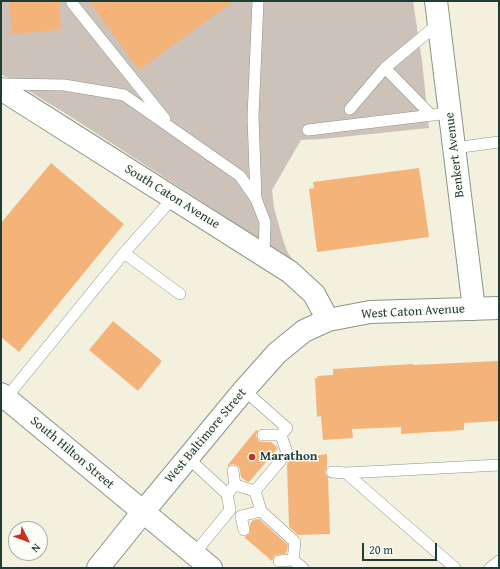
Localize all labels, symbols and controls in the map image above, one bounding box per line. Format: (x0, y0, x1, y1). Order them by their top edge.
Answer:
street label: Benkert Avenue (442, 111, 468, 199)
street label: South Caton Avenue (122, 161, 222, 233)
street label: West Caton Avenue (361, 301, 465, 323)
street label: West Baltimore Street (162, 385, 250, 487)
street label: South Hilton Street (27, 413, 117, 493)
place label: Marathon (260, 449, 318, 465)
marker: Marathon (247, 452, 257, 462)
north arrow (8, 521, 48, 561)
scale bar (364, 535, 439, 561)
text: N (28, 540, 45, 556)
text: 20 m (369, 541, 393, 558)

